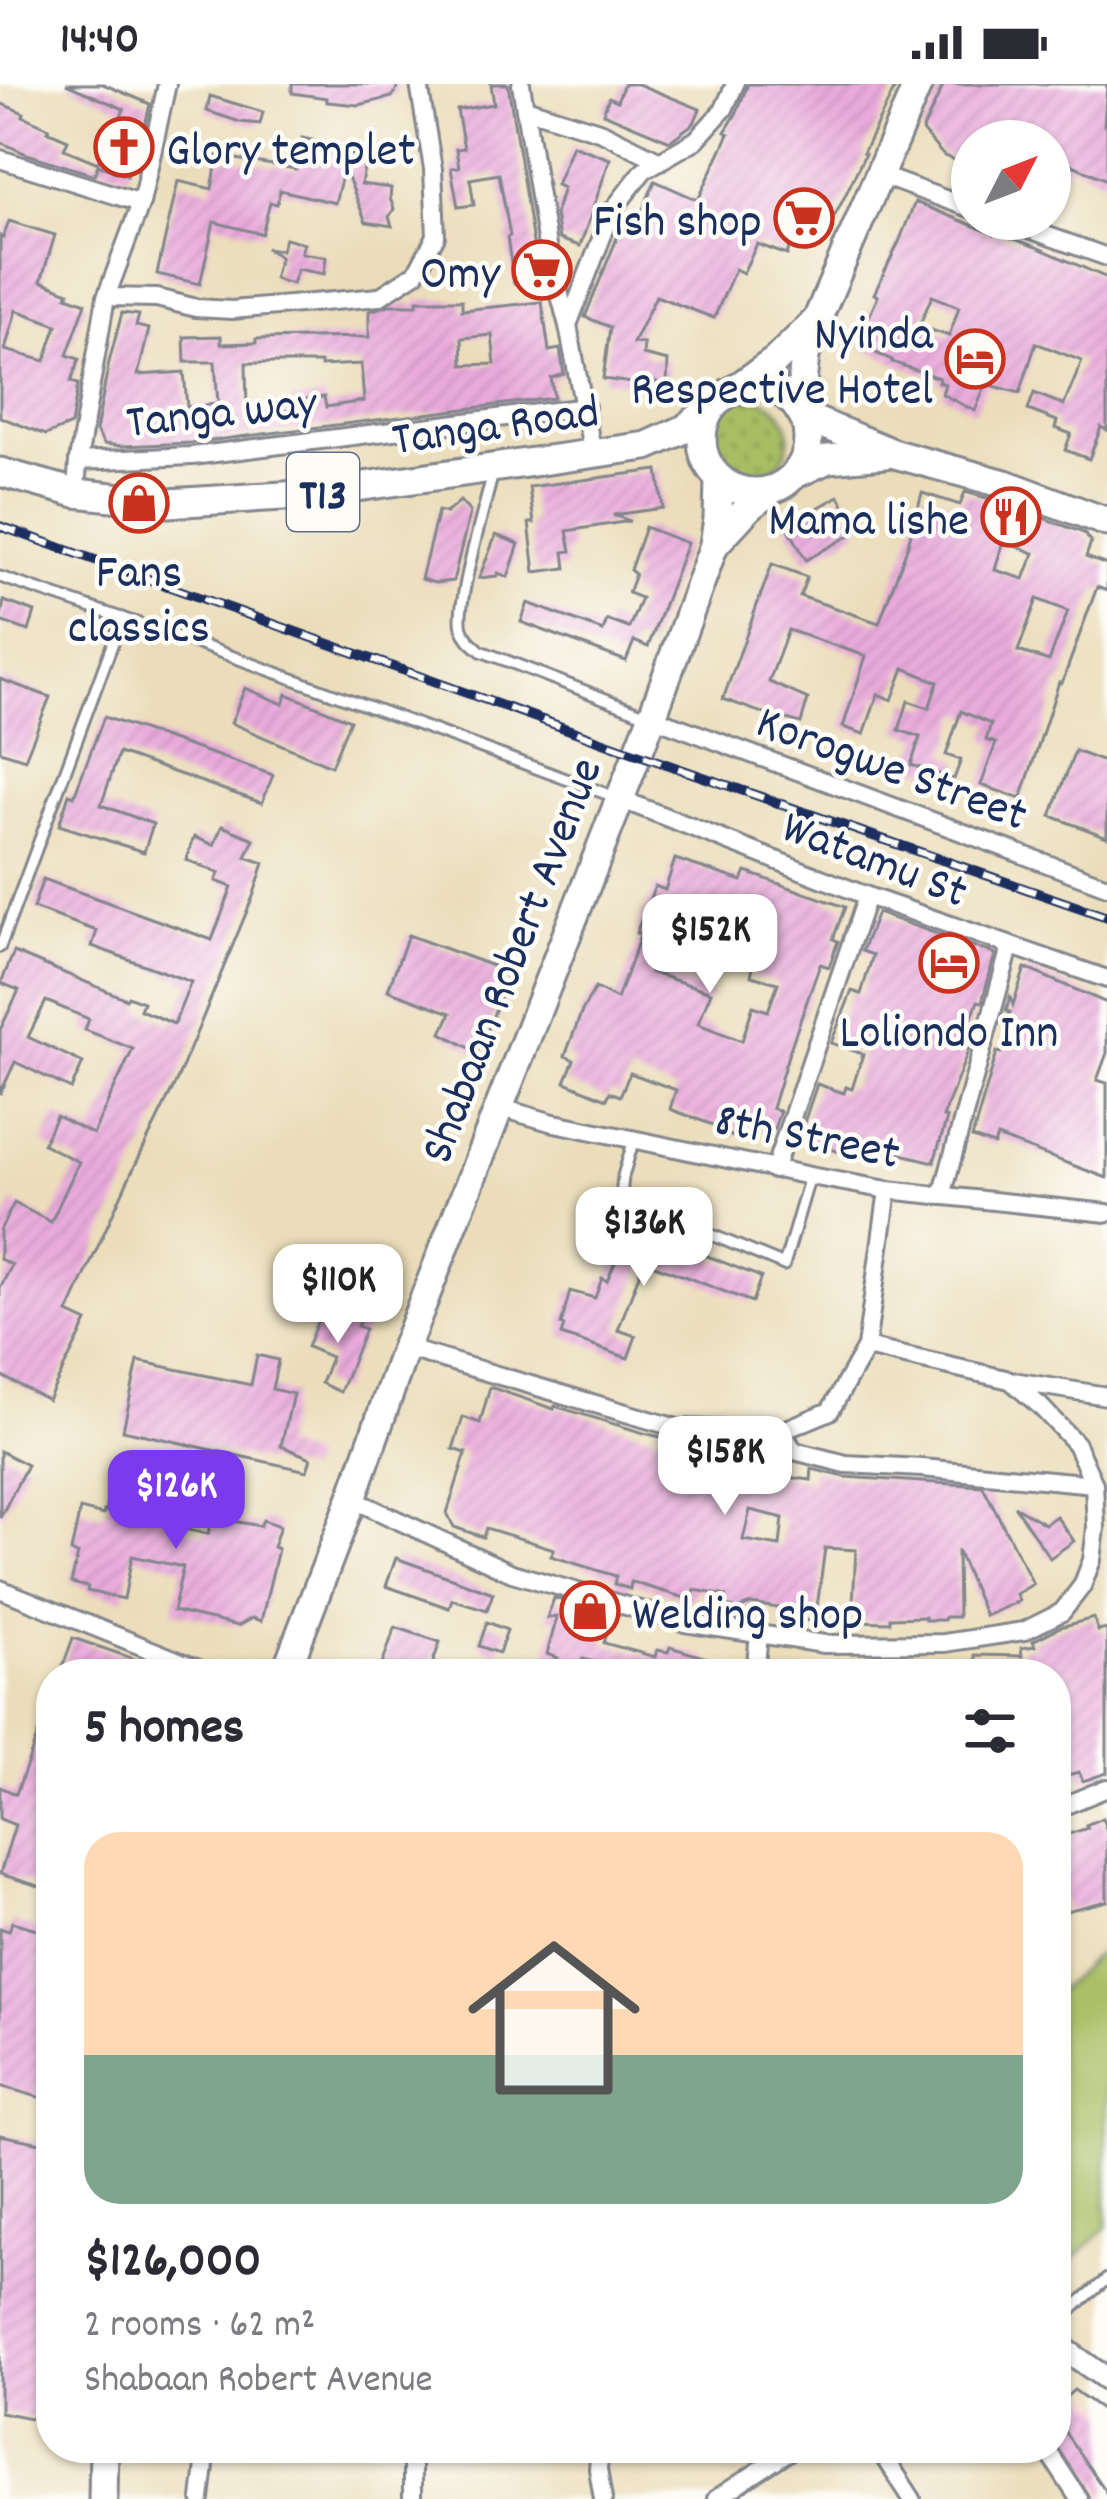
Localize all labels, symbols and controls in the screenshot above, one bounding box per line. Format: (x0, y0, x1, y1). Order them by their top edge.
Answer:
text: 14:40 (60, 10, 139, 74)
church icon: Glory templet (93, 116, 155, 178)
place label: Glory templet (166, 120, 415, 189)
north arrow (951, 120, 1071, 240)
map controls (951, 120, 1071, 240)
supermarket icon: Fish shop (773, 187, 835, 249)
place label: Fish shop (593, 191, 762, 260)
supermarket icon: Omy (511, 239, 573, 301)
place label: Omy (420, 243, 502, 312)
place label: Nyinda Respective Hotel (631, 304, 934, 428)
hotel icon: Nyinda Respective Hotel (944, 328, 1006, 390)
street label: Tanga way (123, 372, 322, 461)
street label: Tanga Road (388, 381, 604, 478)
road number: T13 (287, 453, 359, 531)
shop icon: Fans classics (108, 472, 170, 534)
restaurant icon: Mama lishe (980, 486, 1042, 548)
place label: Mama lishe (768, 490, 969, 559)
place label: Fans classics (68, 542, 210, 666)
street label: Korogwe Street (745, 691, 1035, 853)
street label: Shabaan Robert Avenue (406, 749, 624, 1174)
street label: Watamu St (770, 796, 976, 930)
pin: $152K (626, 894, 794, 996)
text: $152K (669, 905, 751, 960)
hotel icon: Loliondo Inn (918, 932, 980, 994)
place label: Loliondo Inn (840, 1002, 1058, 1071)
street label: 8th Street (708, 1089, 905, 1192)
pin: $136K (560, 1187, 728, 1289)
text: $136K (603, 1198, 685, 1253)
pin: $110K (254, 1244, 422, 1346)
text: $110K (300, 1255, 376, 1310)
pin: $158K (641, 1416, 809, 1518)
text: $158K (685, 1427, 765, 1482)
pin: $126K (92, 1450, 260, 1552)
text: $126K (135, 1461, 217, 1516)
shop icon: Welding shop (559, 1580, 621, 1642)
place label: Welding shop (632, 1584, 863, 1653)
text: 5 homes (84, 1695, 244, 1767)
icon: filters (957, 1698, 1023, 1764)
icon: home (446, 1910, 662, 2126)
text: $126,000 (84, 2228, 261, 2300)
text: 2 rooms · 62 m² (84, 2300, 315, 2355)
text: Shabaan Robert Avenue (84, 2355, 433, 2410)

